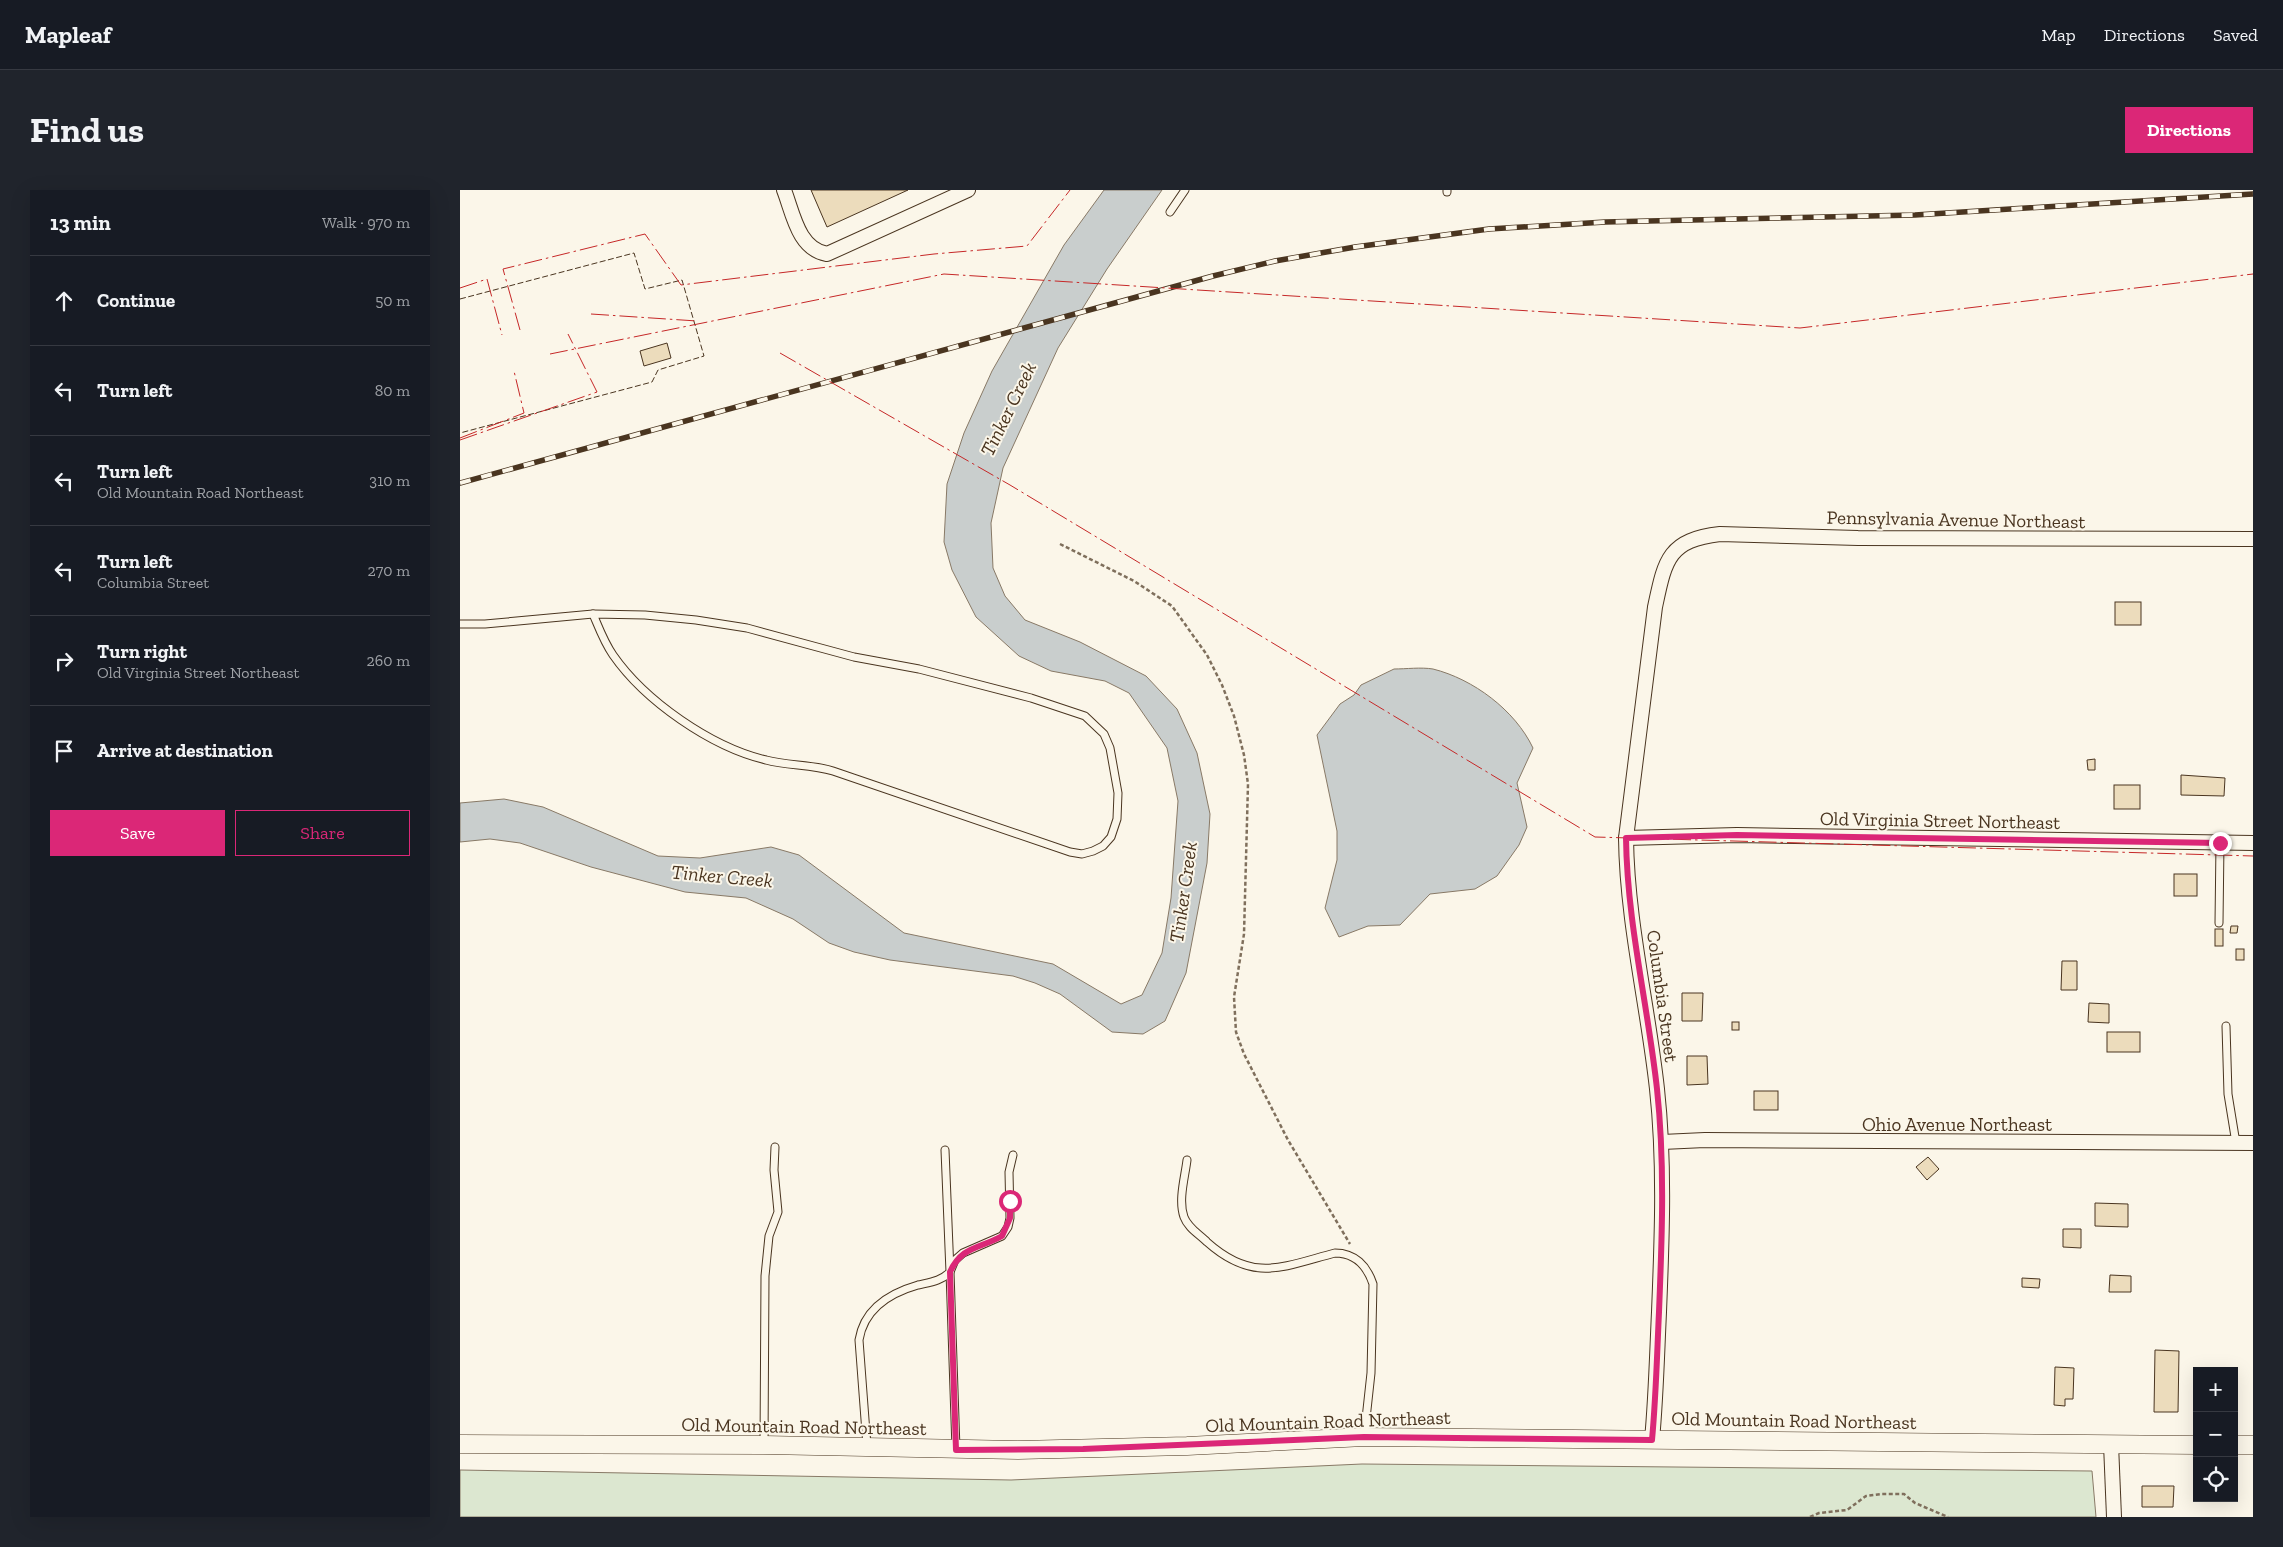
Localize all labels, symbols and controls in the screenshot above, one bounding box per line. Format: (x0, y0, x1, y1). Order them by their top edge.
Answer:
text: Mapleaf (25, 20, 111, 49)
text: Map (2041, 24, 2076, 46)
text: Directions (2104, 24, 2185, 46)
text: Saved (2213, 24, 2258, 46)
button: Directions (2125, 107, 2253, 153)
text: Find us (30, 109, 144, 151)
text: 13 min (50, 210, 111, 235)
text: Walk · 970 m (322, 213, 410, 232)
icon: ahead (50, 287, 78, 315)
text: Continue (97, 289, 175, 312)
text: 50 m (375, 291, 410, 310)
water label: Tinker Creek (975, 358, 1041, 460)
icon: left (50, 377, 78, 405)
text: Turn left (97, 379, 172, 402)
text: 80 m (375, 381, 410, 400)
text: Turn left (97, 460, 172, 483)
icon: left (50, 467, 78, 495)
text: 310 m (369, 471, 410, 490)
text: Old Mountain Road Northeast (97, 483, 304, 502)
street label: Pennsylvania Avenue Northeast (1826, 506, 2086, 533)
text: Turn left (97, 550, 172, 573)
icon: left (50, 557, 78, 585)
text: 270 m (368, 561, 410, 580)
text: Columbia Street (97, 573, 209, 592)
text: Turn right (97, 640, 187, 663)
icon: right (50, 647, 78, 675)
text: 260 m (367, 651, 410, 670)
text: Old Virginia Street Northeast (97, 663, 299, 682)
icon: arrive (50, 737, 78, 765)
text: Arrive at destination (97, 739, 273, 762)
street label: Old Virginia Street Northeast (1820, 807, 2060, 834)
button: Save (50, 810, 225, 856)
button: Share (235, 810, 410, 856)
route end (2209, 832, 2232, 855)
water label: Tinker Creek (1164, 840, 1202, 944)
water label: Tinker Creek (670, 860, 774, 892)
street label: Columbia Street (1642, 929, 1683, 1064)
street label: Ohio Avenue Northeast (1862, 1113, 2052, 1136)
route start (999, 1190, 1022, 1213)
map controls (2193, 1367, 2238, 1502)
button: + (2193, 1367, 2238, 1412)
street label: Old Mountain Road Northeast (1205, 1406, 1451, 1437)
street label: Old Mountain Road Northeast (1671, 1407, 1917, 1434)
button: − (2193, 1412, 2238, 1457)
street label: Old Mountain Road Northeast (681, 1413, 927, 1440)
button: locate (2193, 1457, 2238, 1502)

